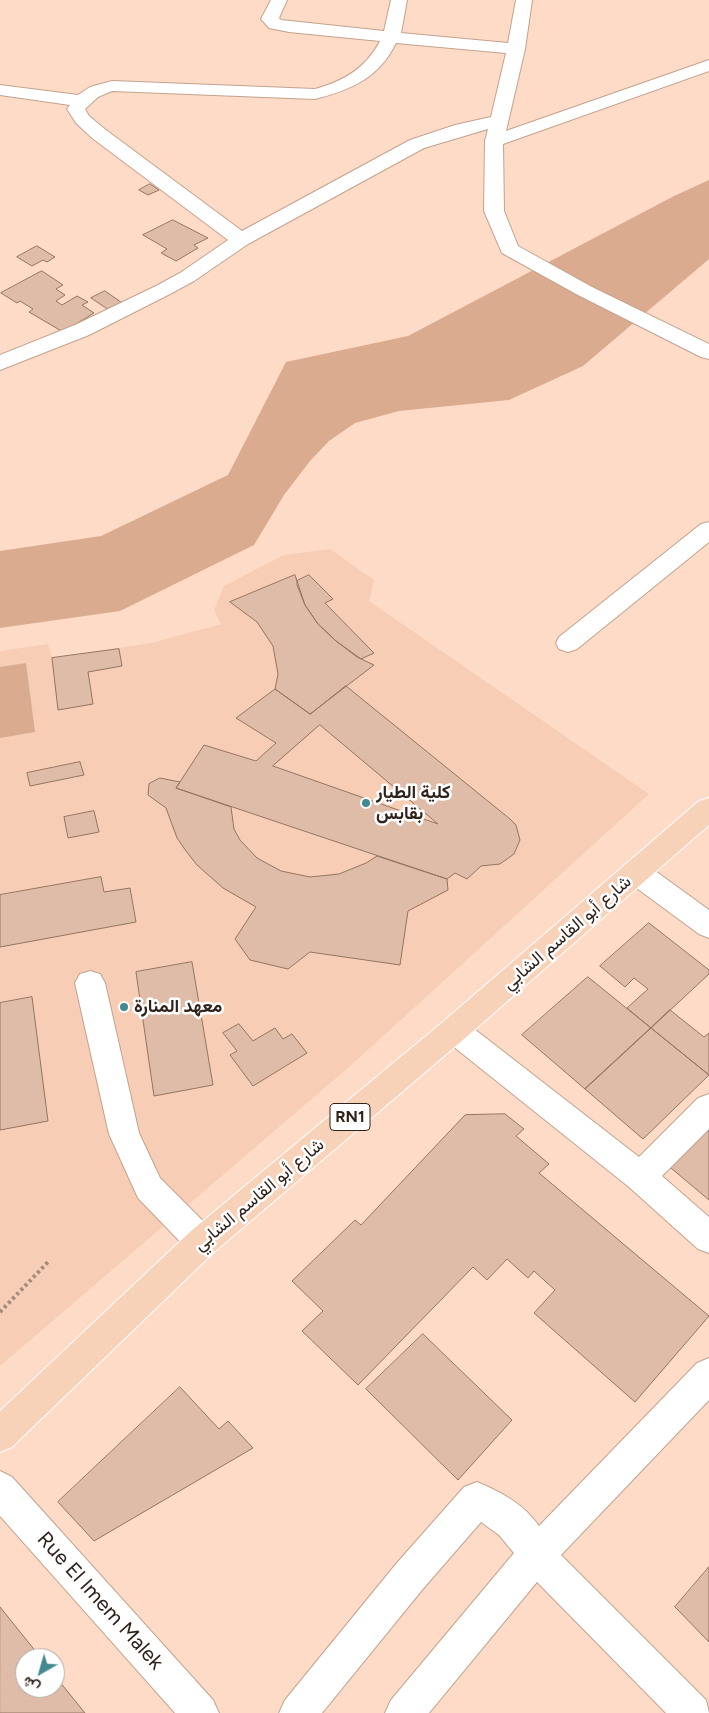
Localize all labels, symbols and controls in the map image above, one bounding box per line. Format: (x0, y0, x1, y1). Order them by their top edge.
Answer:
place label: كلية الطيار بقابس (376, 782, 450, 824)
marker: كلية الطيار بقابس (360, 797, 372, 809)
street label: شارع أبو القاسم الشابي (498, 871, 636, 995)
place label: معهد المنارة (134, 996, 222, 1018)
marker: معهد المنارة (118, 1001, 130, 1013)
road number: RN1 (330, 1104, 370, 1130)
street label: شارع أبو القاسم الشابي (189, 1134, 329, 1256)
street label: Rue El Imem Malek (32, 1527, 168, 1675)
north arrow (15, 1648, 65, 1698)
text: ش (19, 1673, 43, 1696)

